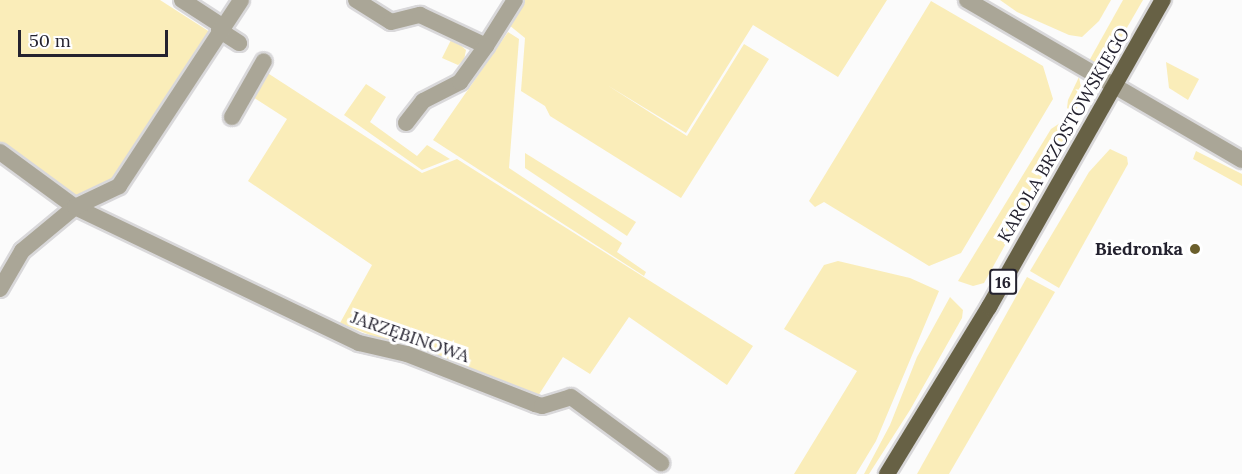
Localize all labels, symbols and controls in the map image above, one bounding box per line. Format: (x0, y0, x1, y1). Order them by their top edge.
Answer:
scale bar (21, 18, 171, 56)
street label: KAROLA BRZOSTOWSKIEGO (994, 24, 1134, 246)
text: 50 m (29, 29, 71, 52)
place label: Biedronka (1095, 238, 1183, 260)
marker: Biedronka (1188, 242, 1202, 256)
road number: 16 (988, 269, 1018, 295)
street label: JARZĘBINOWA (348, 307, 472, 367)

